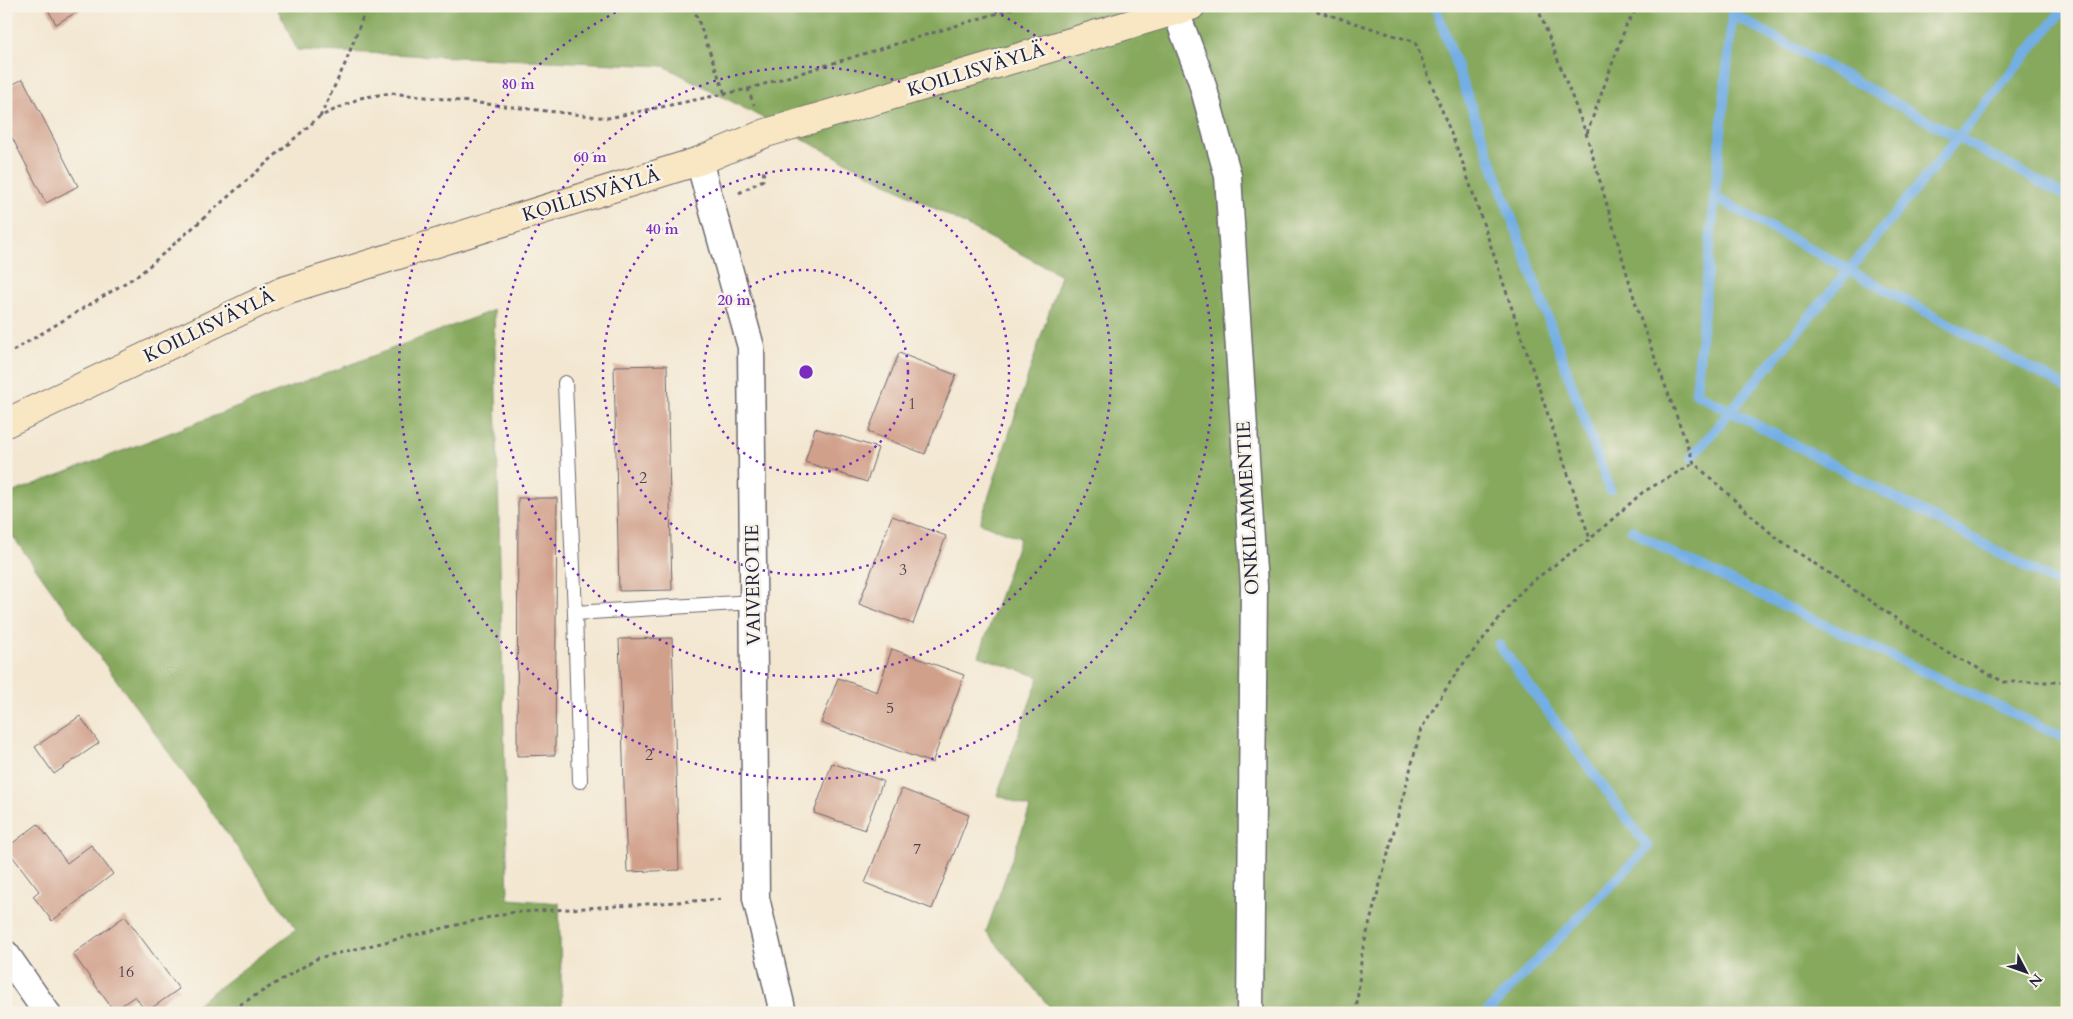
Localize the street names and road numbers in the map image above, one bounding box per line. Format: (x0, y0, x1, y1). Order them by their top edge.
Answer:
street label: KOILLISVÄYLÄ (904, 37, 1048, 103)
street label: KOILLISVÄYLÄ (519, 162, 663, 228)
street label: KOILLISVÄYLÄ (139, 283, 279, 369)
street label: ONKILAMMENTIE (1230, 420, 1266, 596)
street label: VAIVEROTIE (739, 524, 767, 646)

